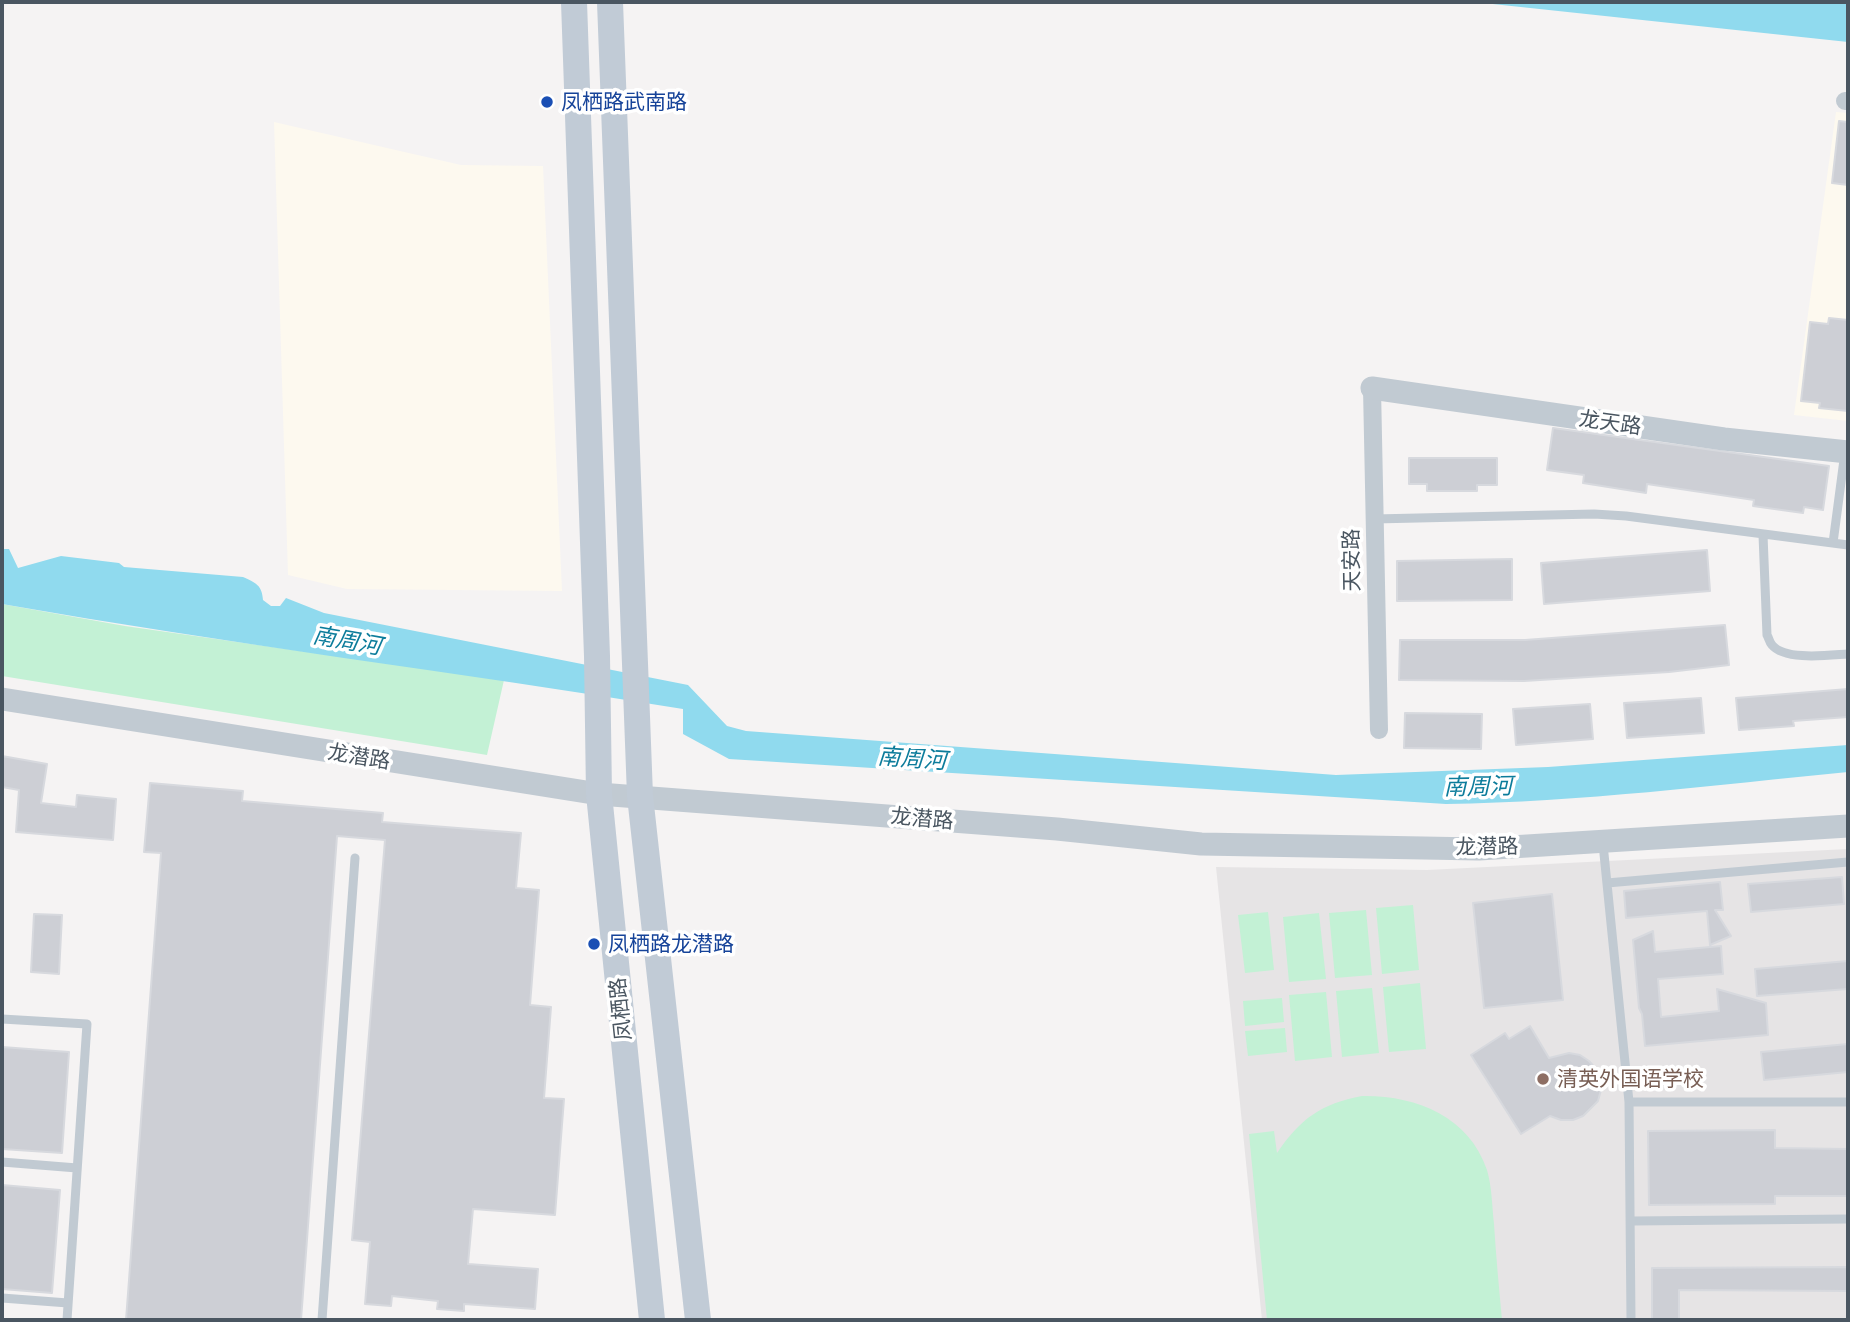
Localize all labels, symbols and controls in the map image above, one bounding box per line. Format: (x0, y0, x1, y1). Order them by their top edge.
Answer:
place label: 凤栖路武南路 (561, 89, 687, 115)
marker: 凤栖路武南路 (539, 94, 555, 110)
street label: 龙天路 (1577, 406, 1643, 440)
street label: 天安路 (1339, 528, 1365, 592)
water label: 南周河 (311, 621, 383, 661)
street label: 龙潜路 (326, 740, 392, 774)
water label: 南周河 (877, 743, 947, 775)
water label: 南周河 (1443, 773, 1513, 801)
street label: 龙潜路 (890, 804, 954, 834)
street label: 龙潜路 (1455, 834, 1519, 860)
place label: 凤栖路龙潜路 (608, 931, 734, 957)
marker: 凤栖路龙潜路 (586, 936, 602, 952)
street label: 凤栖路 (605, 976, 637, 1042)
place label: 清英外国语学校 (1557, 1066, 1704, 1092)
marker: 清英外国语学校 (1535, 1071, 1551, 1087)

